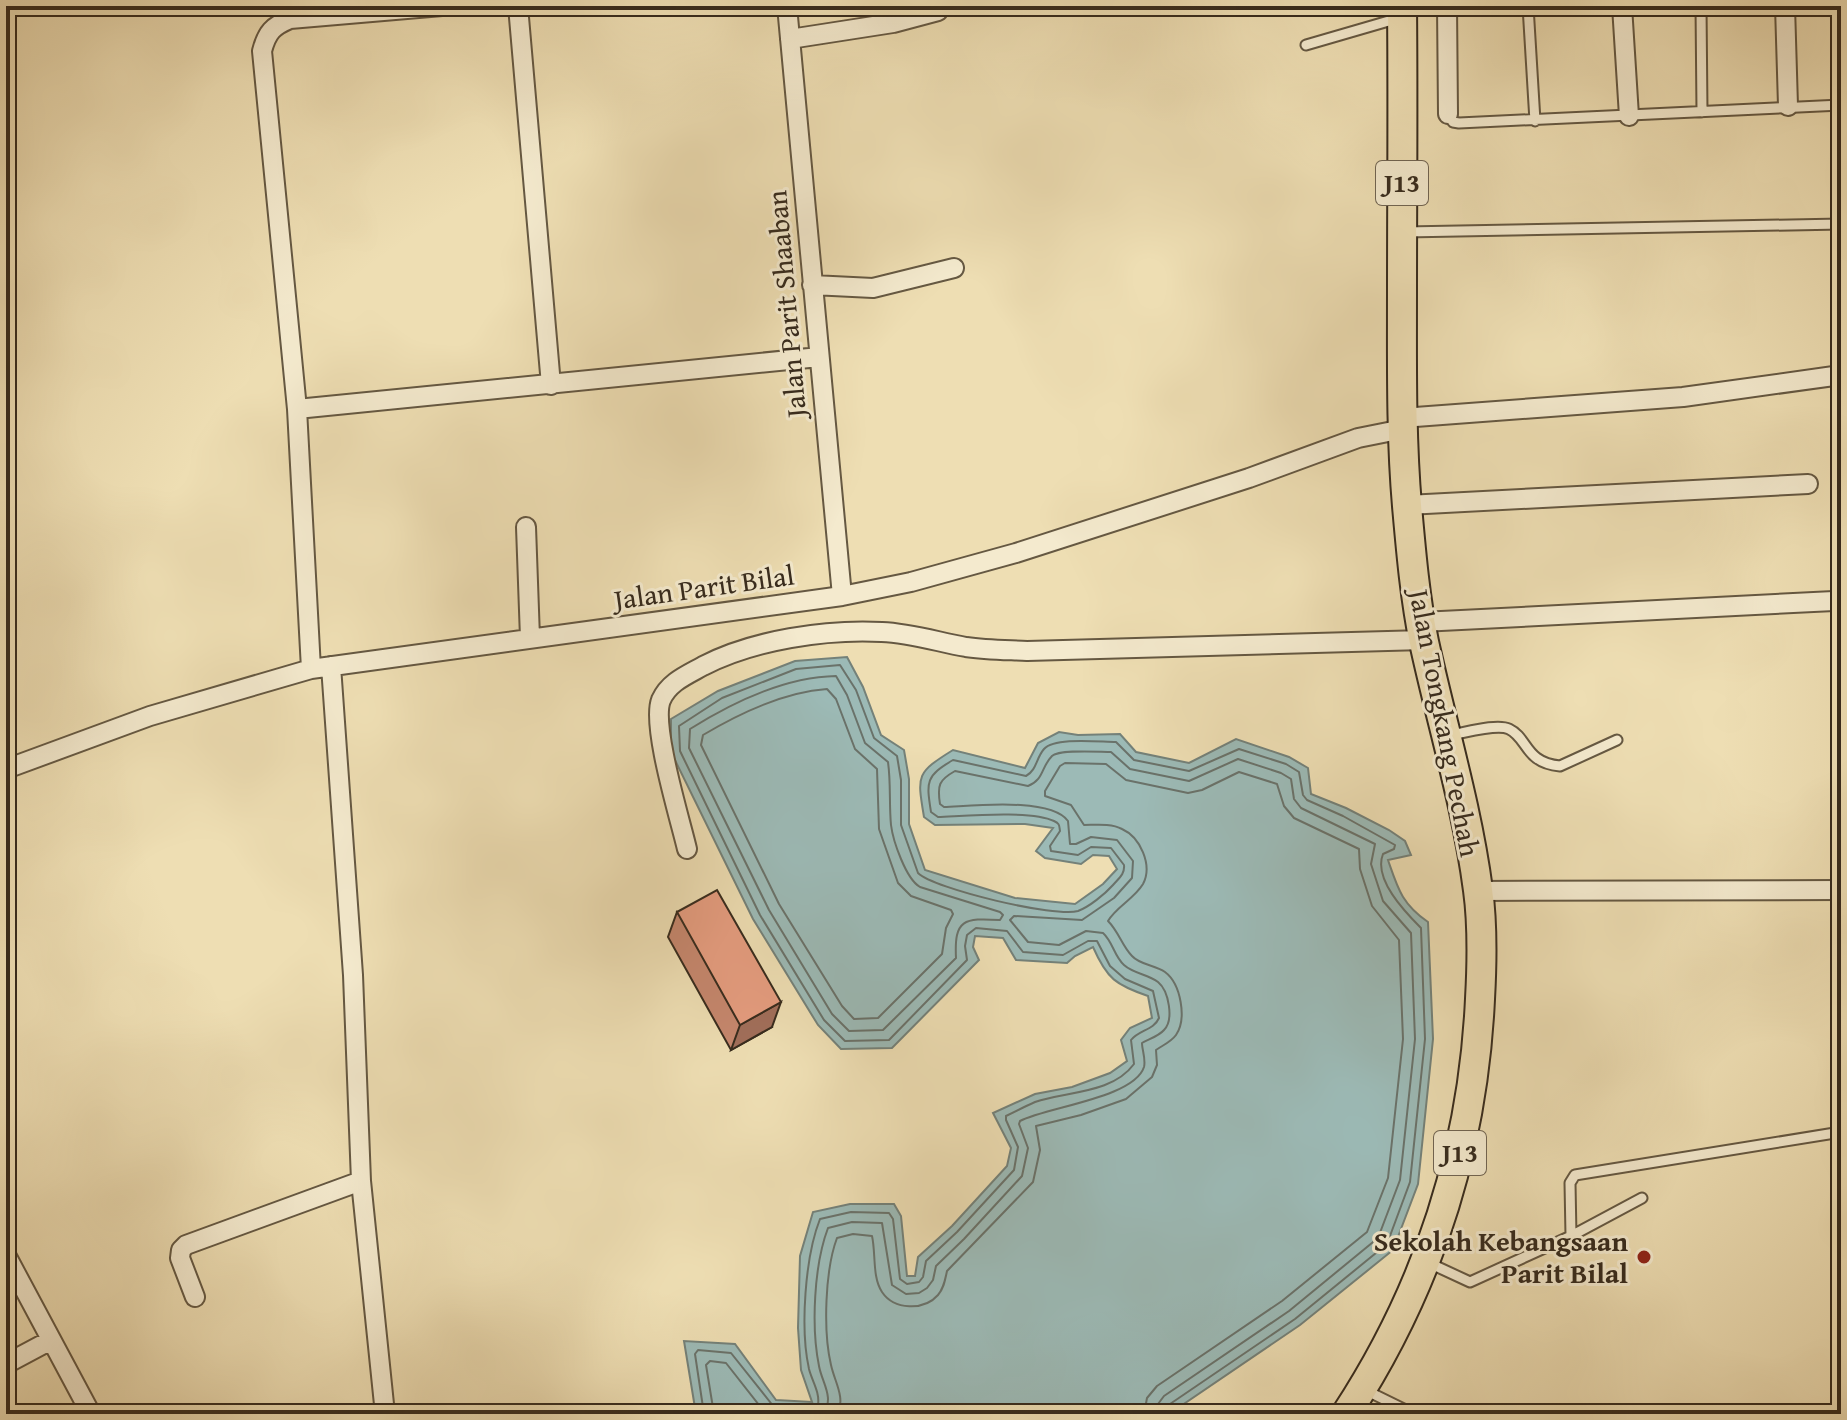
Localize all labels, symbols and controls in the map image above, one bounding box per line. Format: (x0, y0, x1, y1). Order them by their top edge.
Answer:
road number: J13 (1376, 161, 1428, 205)
street label: Jalan Parit Shaaban (755, 188, 816, 422)
street label: Jalan Parit Bilal (608, 554, 797, 620)
street label: Jalan Tongkang Pechah (1399, 583, 1492, 860)
road number: J13 (1434, 1131, 1486, 1175)
place label: Sekolah Kebangsaan Parit Bilal (1374, 1220, 1628, 1293)
marker: Sekolah Kebangsaan Parit Bilal (1635, 1248, 1653, 1266)

